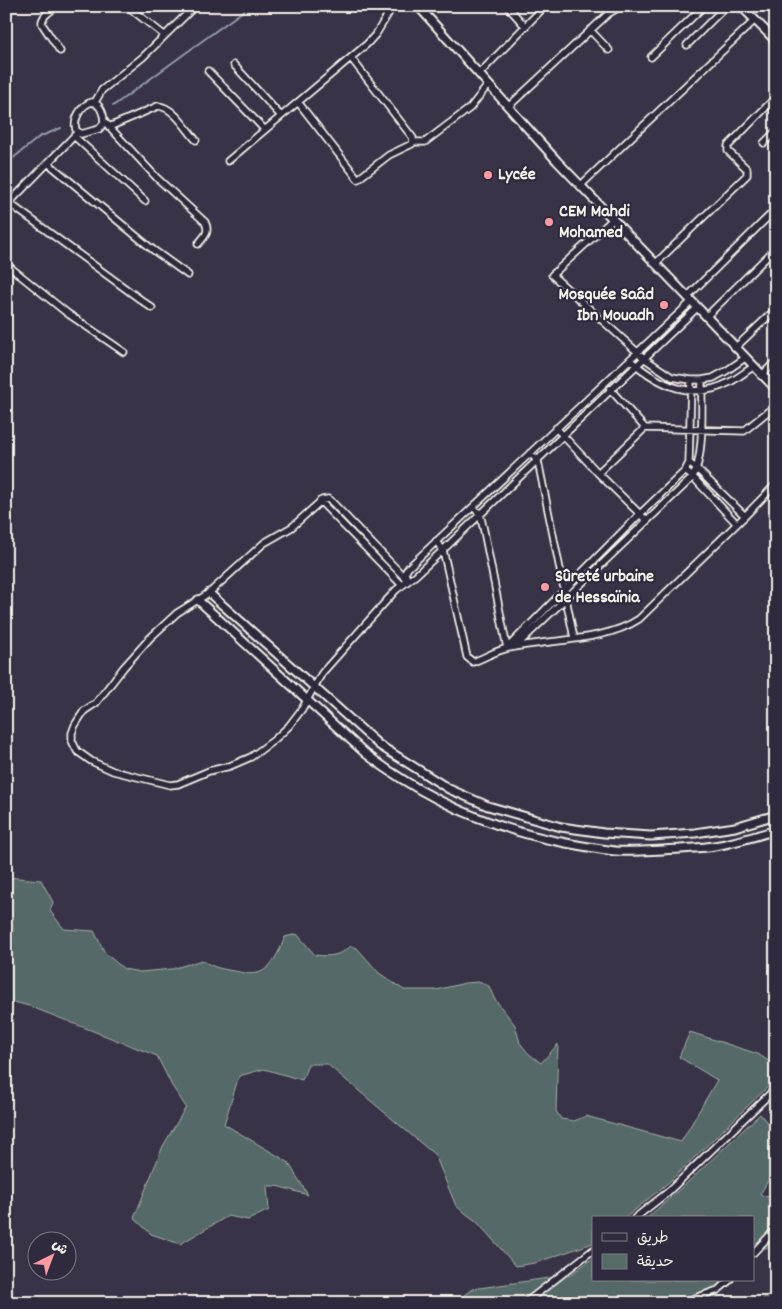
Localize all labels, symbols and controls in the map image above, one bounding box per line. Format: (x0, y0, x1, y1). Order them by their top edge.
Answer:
place label: Lycée (498, 163, 536, 188)
marker: Lycée (482, 169, 494, 181)
place label: CEM Mahdi Mohamed (559, 200, 630, 246)
marker: CEM Mahdi Mohamed (543, 216, 555, 228)
place label: Mosquée Saâd Ibn Mouadh (558, 283, 654, 329)
marker: Mosquée Saâd Ibn Mouadh (658, 299, 670, 311)
place label: Sûreté urbaine de Hessaïnia (555, 565, 654, 611)
marker: Sûreté urbaine de Hessaïnia (539, 581, 551, 593)
legend (592, 1216, 754, 1282)
text: طريق (637, 1228, 669, 1250)
north arrow (28, 1232, 78, 1282)
text: ش (47, 1235, 72, 1260)
text: حديقة (637, 1252, 674, 1274)

